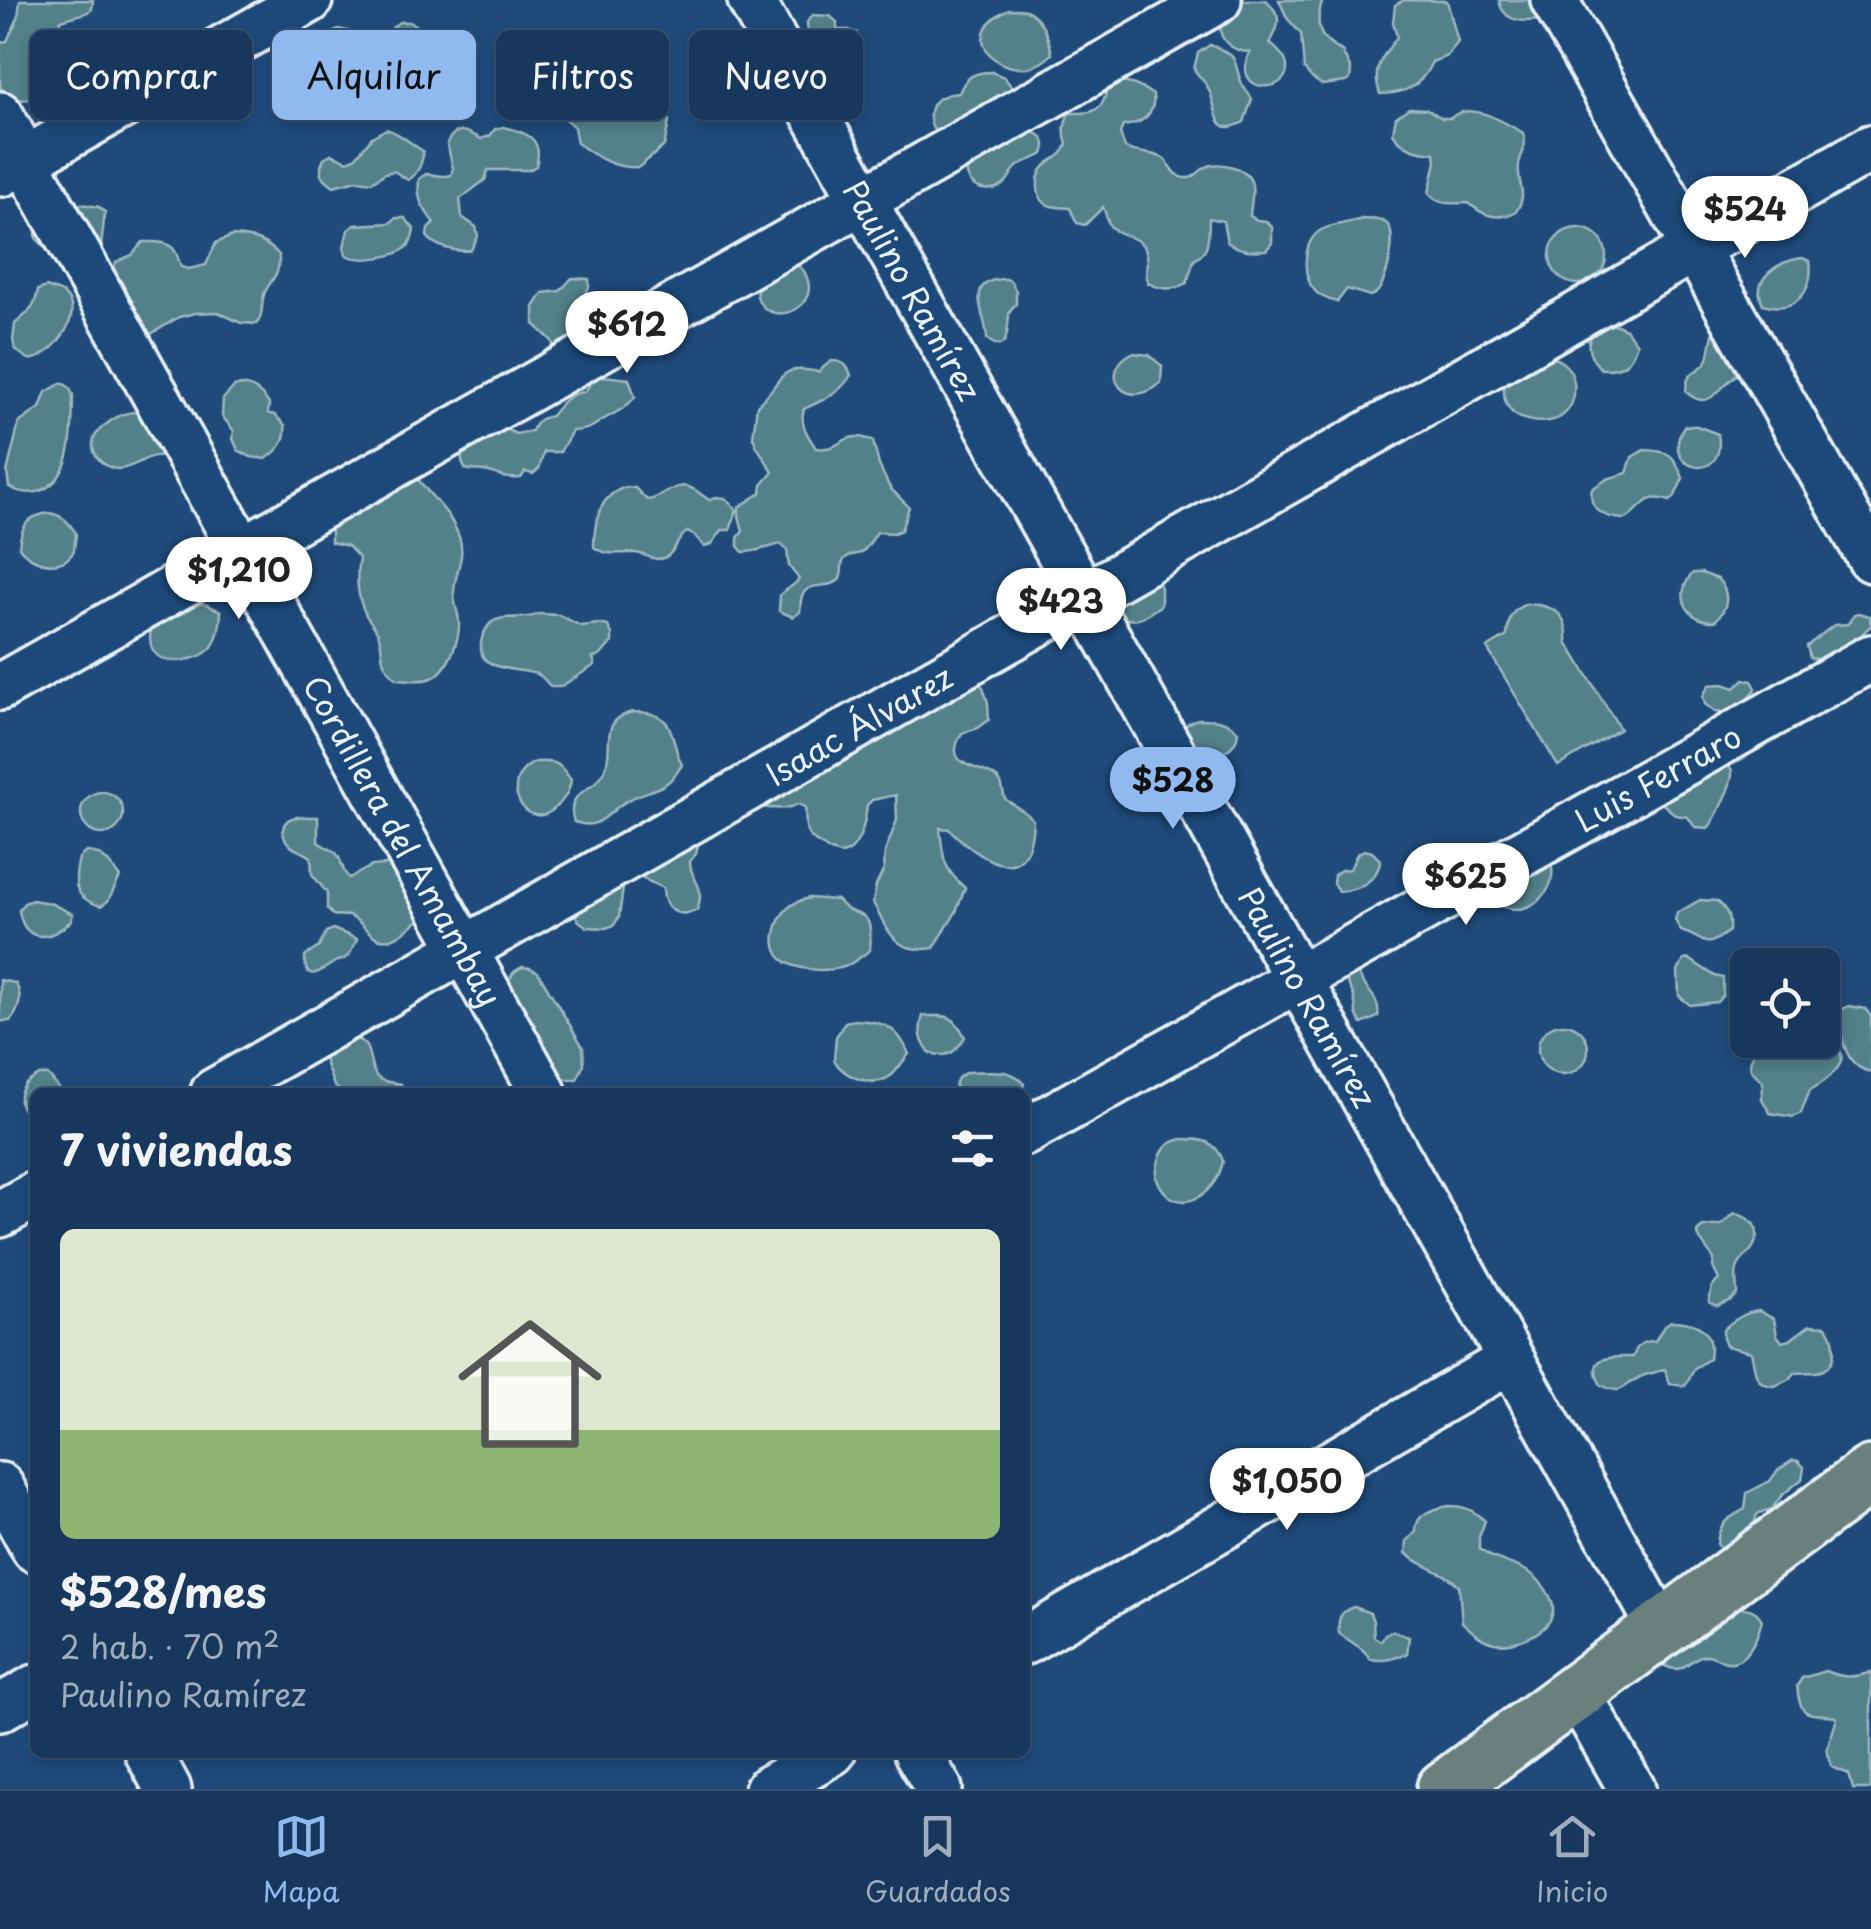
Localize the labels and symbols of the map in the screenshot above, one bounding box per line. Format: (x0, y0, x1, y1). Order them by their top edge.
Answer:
street label: Paulino Ramírez (832, 171, 994, 409)
pin: $524 (1686, 176, 1804, 261)
pin: $612 (568, 291, 686, 376)
pin: $1,210 (158, 537, 320, 622)
pin: $423 (1002, 568, 1120, 653)
street label: Isaac Álvarez (757, 652, 961, 797)
street label: Cordillera del Amambay (292, 666, 515, 1015)
street label: Luis Ferraro (1565, 712, 1750, 844)
pin: $528 (1114, 747, 1232, 832)
pin: $625 (1407, 843, 1525, 928)
street label: Paulino Ramírez (1227, 878, 1389, 1116)
pin: $1,050 (1206, 1448, 1368, 1533)

